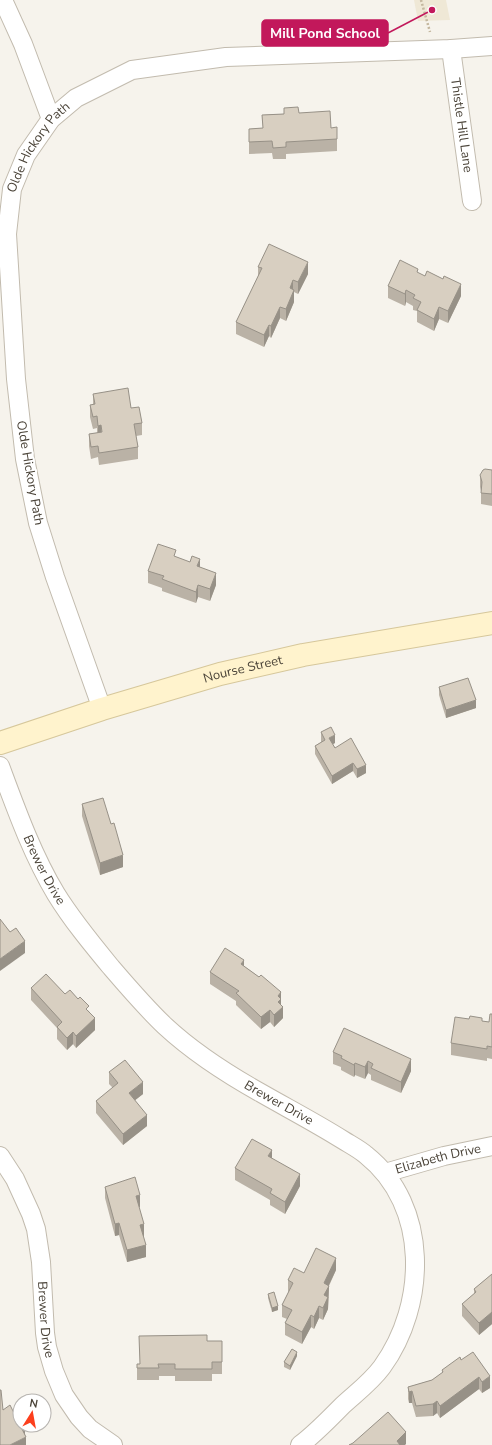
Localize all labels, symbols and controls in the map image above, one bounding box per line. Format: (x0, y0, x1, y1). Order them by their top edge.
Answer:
callout: Mill Pond School (262, 20, 388, 46)
text: Mill Pond School (270, 24, 380, 43)
street label: Thistle Hill Lane (446, 77, 477, 174)
street label: Olde Hickory Path (2, 98, 74, 195)
street label: Olde Hickory Path (12, 419, 48, 527)
street label: Nourse Street (201, 651, 285, 687)
street label: Brewer Drive (19, 832, 70, 909)
street label: Brewer Drive (241, 1076, 317, 1130)
street label: Elizabeth Drive (393, 1140, 483, 1179)
street label: Brewer Drive (33, 1281, 59, 1360)
north arrow (12, 1393, 52, 1433)
text: N (28, 1396, 39, 1412)

